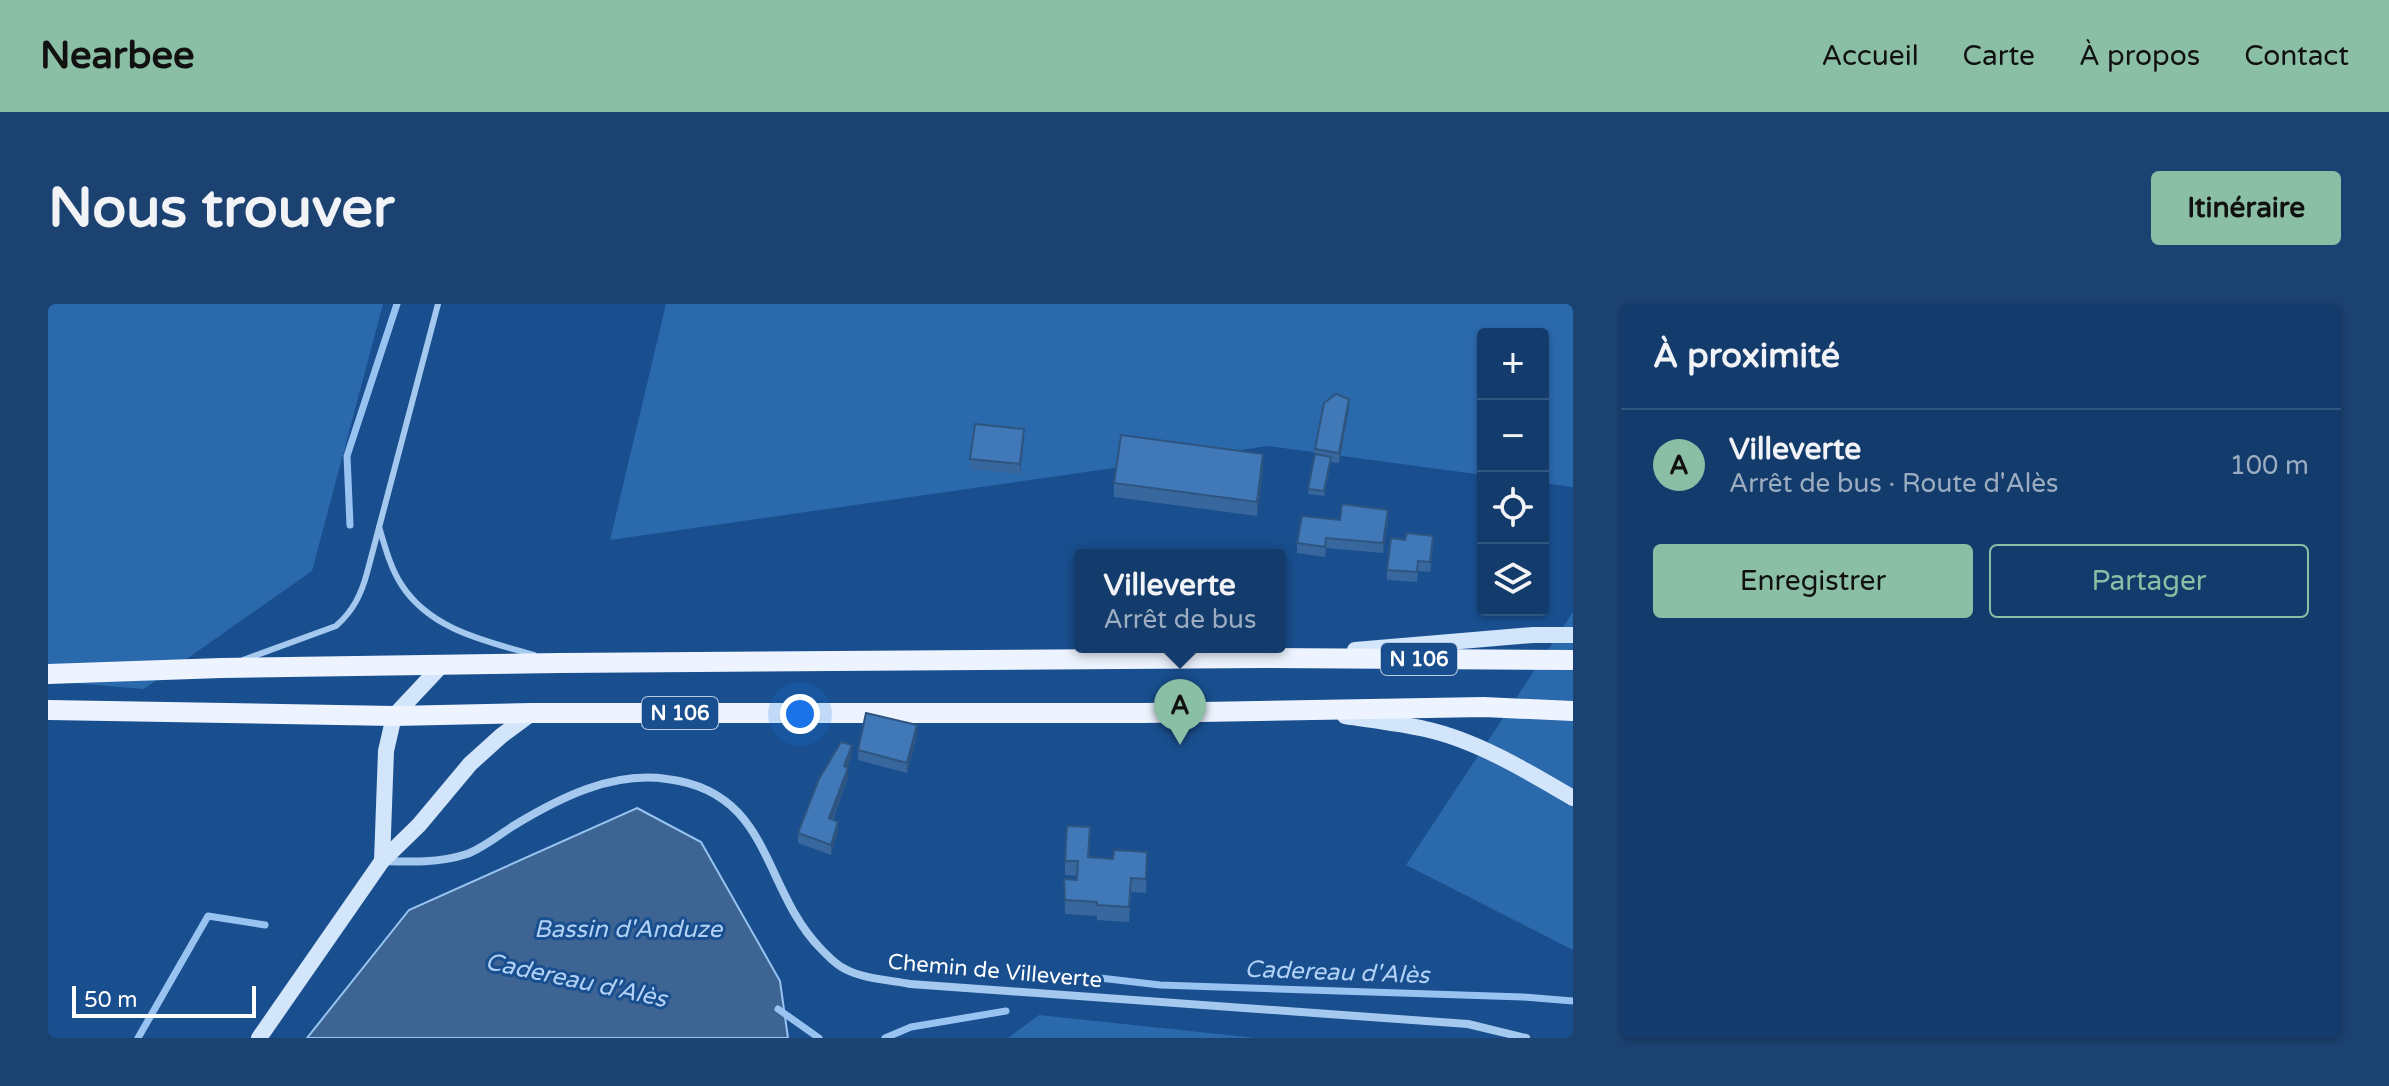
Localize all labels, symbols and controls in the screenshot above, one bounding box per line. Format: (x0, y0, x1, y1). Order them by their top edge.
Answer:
text: Nearbee (40, 33, 194, 79)
text: Accueil (1821, 39, 1919, 73)
text: Carte (1963, 39, 2035, 73)
text: À propos (2079, 39, 2200, 73)
text: Contact (2244, 39, 2349, 73)
button: Itinéraire (2151, 171, 2341, 245)
text: Nous trouver (48, 175, 394, 242)
map controls (1477, 328, 1549, 616)
button: + (1477, 328, 1549, 400)
text: À proximité (1653, 336, 1840, 377)
button: − (1477, 400, 1549, 472)
text: Villeverte (1729, 431, 1861, 468)
text: A (1669, 450, 1689, 481)
text: 100 m (2229, 450, 2309, 481)
text: Arrêt de bus · Route d'Alès (1729, 468, 2059, 499)
button: locate (1477, 472, 1549, 544)
button: layers (1477, 544, 1549, 616)
button: Enregistrer (1653, 544, 1973, 618)
button: Partager (1989, 544, 2309, 618)
popup (1074, 549, 1286, 653)
text: Villeverte (1104, 567, 1236, 604)
text: Arrêt de bus (1104, 604, 1256, 635)
road number: N 106 (1381, 643, 1457, 675)
pin: A (1154, 679, 1206, 745)
your location (780, 694, 820, 734)
road number: N 106 (642, 697, 718, 729)
water label: Bassin d'Anduze (534, 915, 723, 944)
water label: Cadereau d'Alès (482, 947, 671, 1014)
street label: Chemin de Villeverte (887, 949, 1103, 993)
water label: Cadereau d'Alès (1244, 955, 1431, 990)
scale bar (72, 982, 256, 1018)
text: 50 m (84, 987, 138, 1013)

